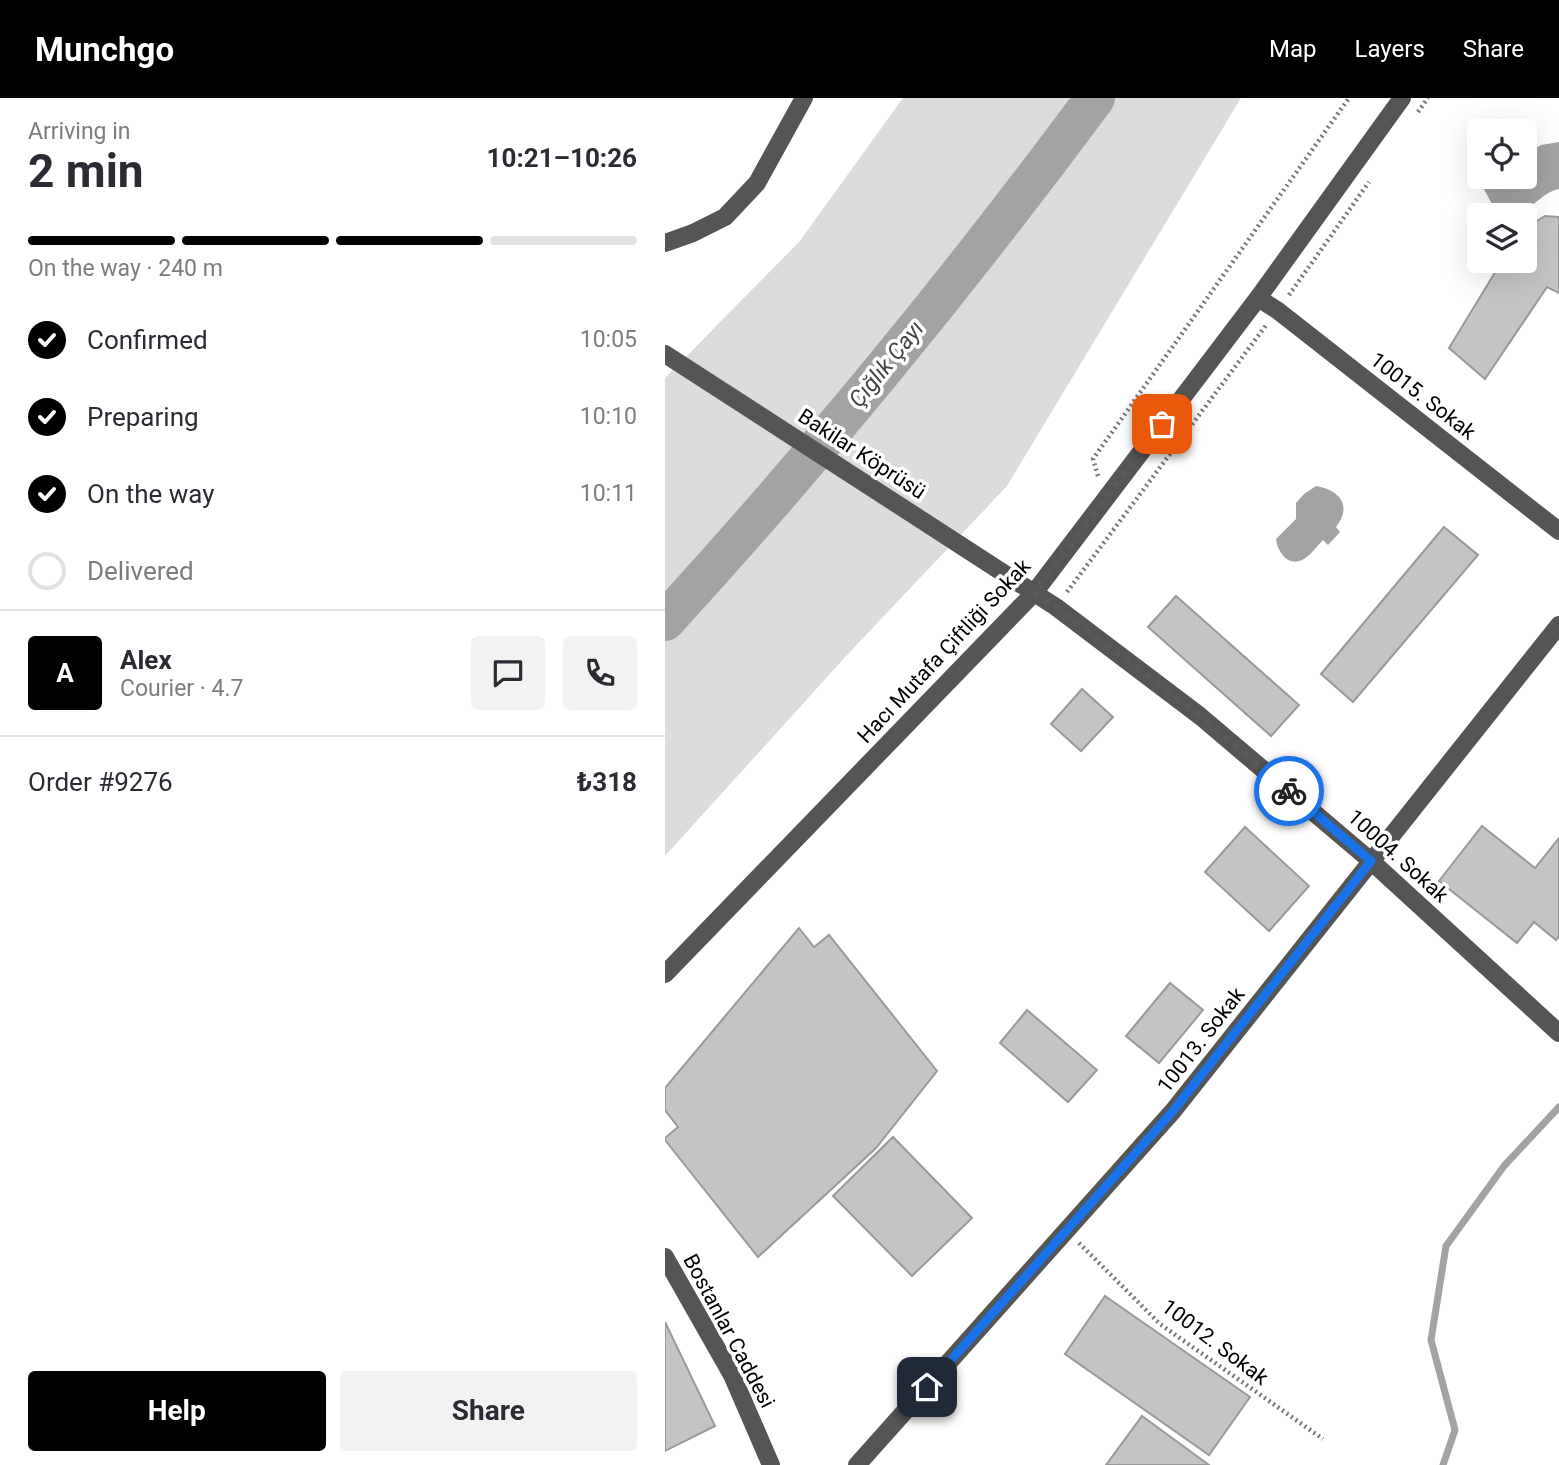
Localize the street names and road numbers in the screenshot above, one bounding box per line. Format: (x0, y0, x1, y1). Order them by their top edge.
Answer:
street label: 10015. Sokak (1366, 347, 1481, 445)
street label: Bakilar Köprüsü (794, 404, 930, 504)
street label: Hacı Mutafa Çiftliği Sokak (853, 554, 1036, 748)
street label: 10004. Sokak (1343, 805, 1453, 908)
street label: 10013. Sokak (1152, 982, 1250, 1097)
street label: Bostanlar Caddesi (678, 1250, 780, 1412)
street label: 10012. Sokak (1157, 1294, 1273, 1390)

